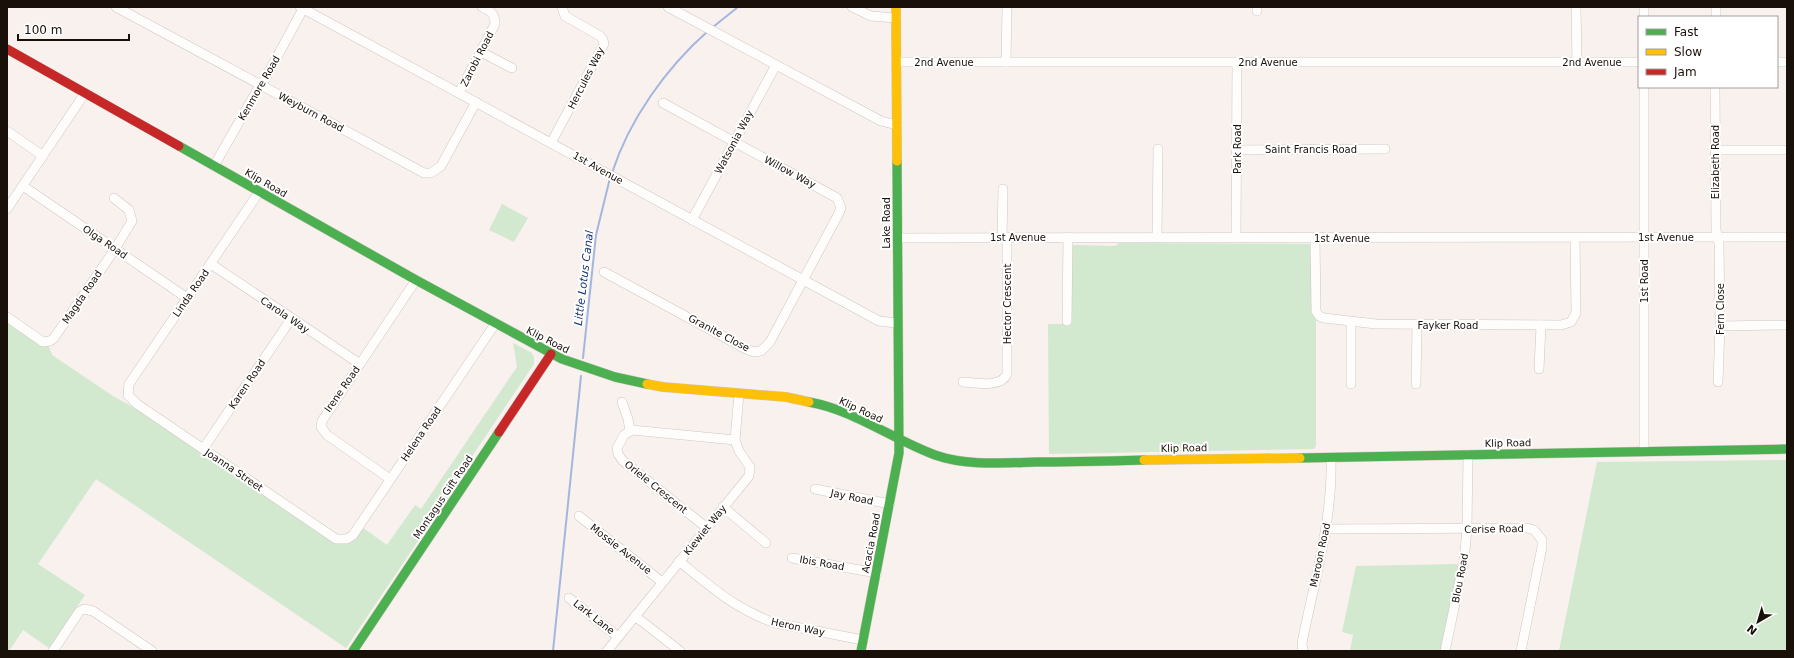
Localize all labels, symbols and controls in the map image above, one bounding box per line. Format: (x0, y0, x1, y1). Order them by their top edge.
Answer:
scale bar (18, 16, 129, 42)
legend (1638, 16, 1778, 88)
text: 100 m (24, 23, 62, 37)
text: Fast (1674, 25, 1698, 39)
street label: Zarobi Road (458, 30, 496, 88)
street label: Hercules Way (566, 45, 606, 111)
text: Slow (1674, 45, 1702, 59)
street label: Kenmore Road (236, 54, 282, 122)
street label: 2nd Avenue (914, 57, 974, 68)
street label: 2nd Avenue (1238, 57, 1298, 68)
street label: 2nd Avenue (1562, 57, 1622, 68)
text: Jam (1673, 65, 1697, 79)
street label: Weyburn Road (276, 90, 346, 134)
street label: Watsonia Way (713, 108, 755, 176)
street label: Park Road (1232, 124, 1243, 174)
street label: Elizabeth Road (1710, 125, 1721, 199)
street label: Saint Francis Road (1265, 144, 1357, 155)
street label: 1st Avenue (571, 150, 625, 186)
street label: Willow Way (762, 154, 818, 190)
street label: Klip Road (243, 167, 289, 199)
street label: Lake Road (881, 197, 892, 249)
street label: Olga Road (81, 223, 129, 261)
water label: Little Lotus Canal (572, 230, 596, 326)
street label: 1st Avenue (990, 232, 1046, 243)
street label: 1st Avenue (1638, 232, 1694, 243)
street label: 1st Avenue (1314, 233, 1370, 244)
street label: 1st Road (1639, 259, 1650, 303)
street label: Hector Crescent (1002, 264, 1013, 344)
street label: Linda Road (171, 267, 211, 319)
street label: Magda Road (60, 268, 104, 326)
street label: Fern Close (1715, 283, 1726, 335)
street label: Carola Way (259, 295, 312, 335)
street label: Granite Close (687, 312, 751, 354)
street label: Fayker Road (1418, 320, 1478, 331)
street label: Klip Road (525, 324, 571, 356)
street label: Karen Road (226, 357, 268, 411)
street label: Irene Road (322, 364, 362, 414)
street label: Klip Road (837, 395, 885, 425)
street label: Helena Road (399, 405, 443, 463)
street label: Klip Road (1485, 437, 1531, 449)
street label: Klip Road (1161, 442, 1207, 454)
street label: Joanna Street (202, 446, 265, 493)
street label: Montagus Gift Road (411, 453, 475, 541)
street label: Oriele Crescent (623, 458, 690, 516)
street label: Jay Road (829, 487, 874, 507)
street label: Kiewiet Way (682, 503, 729, 557)
street label: Acacia Road (860, 512, 882, 574)
street label: Mossie Avenue (588, 522, 654, 576)
street label: Maroon Road (1308, 522, 1332, 588)
street label: Cerise Road (1464, 523, 1524, 535)
street label: Blou Road (1450, 552, 1470, 604)
street label: Ibis Road (799, 554, 845, 572)
street label: Lark Lane (571, 598, 617, 636)
north arrow (1738, 602, 1778, 642)
street label: Heron Way (770, 616, 826, 638)
text: N (1745, 622, 1760, 637)

